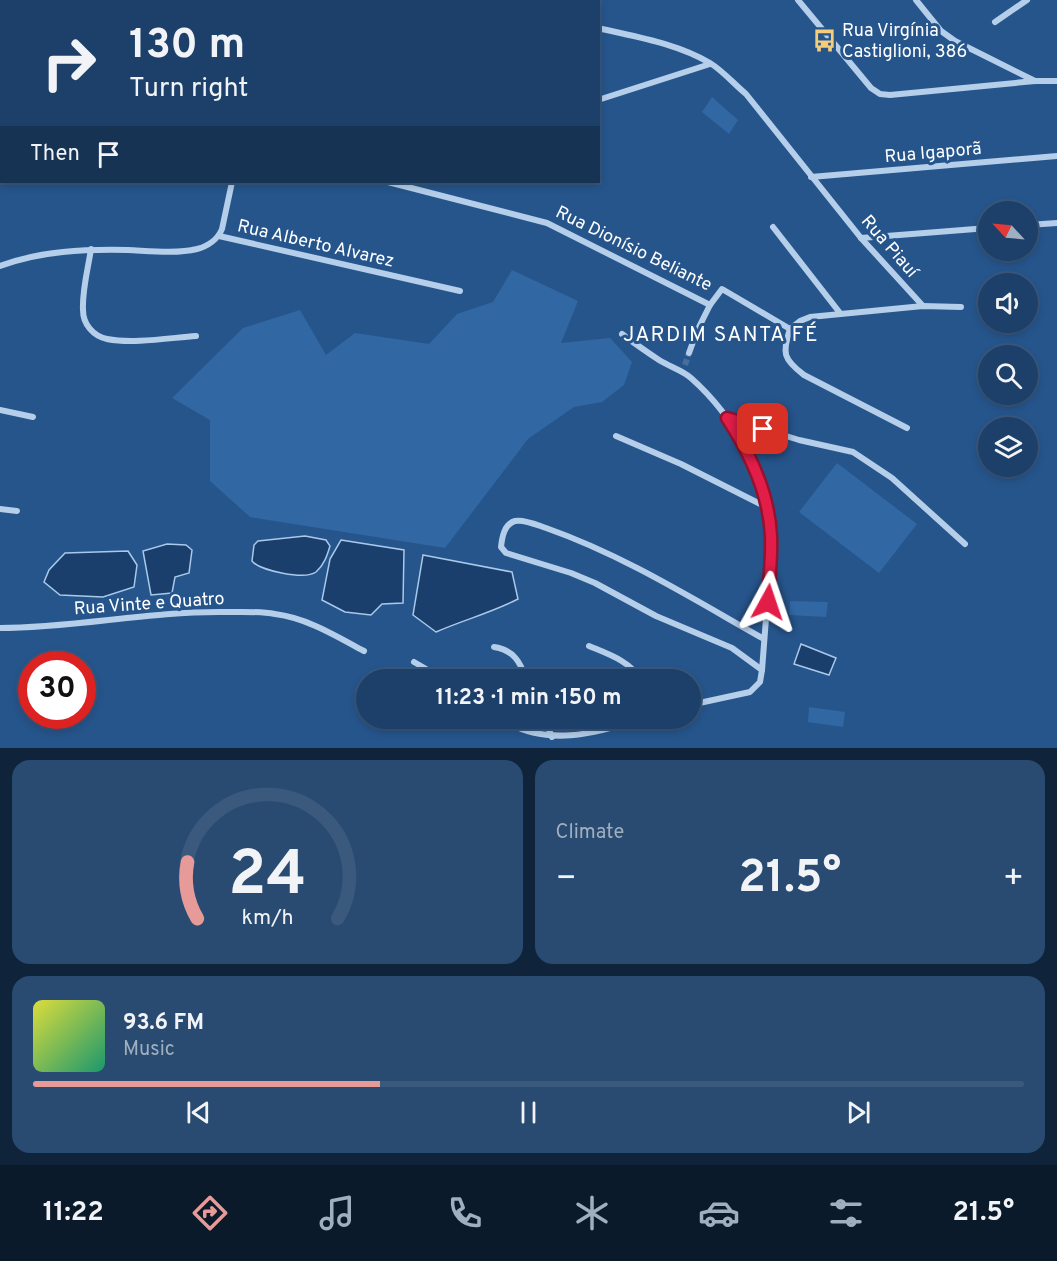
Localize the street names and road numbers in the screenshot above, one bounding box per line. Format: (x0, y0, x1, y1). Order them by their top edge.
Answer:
street label: Rua Igaporã (884, 138, 983, 169)
street label: Rua Dionísio Beliante (551, 201, 715, 297)
street label: Rua Piauí (855, 211, 923, 284)
street label: Rua Alberto Alvarez (235, 215, 396, 274)
street label: Rua Vinte e Quatro (73, 588, 225, 621)

